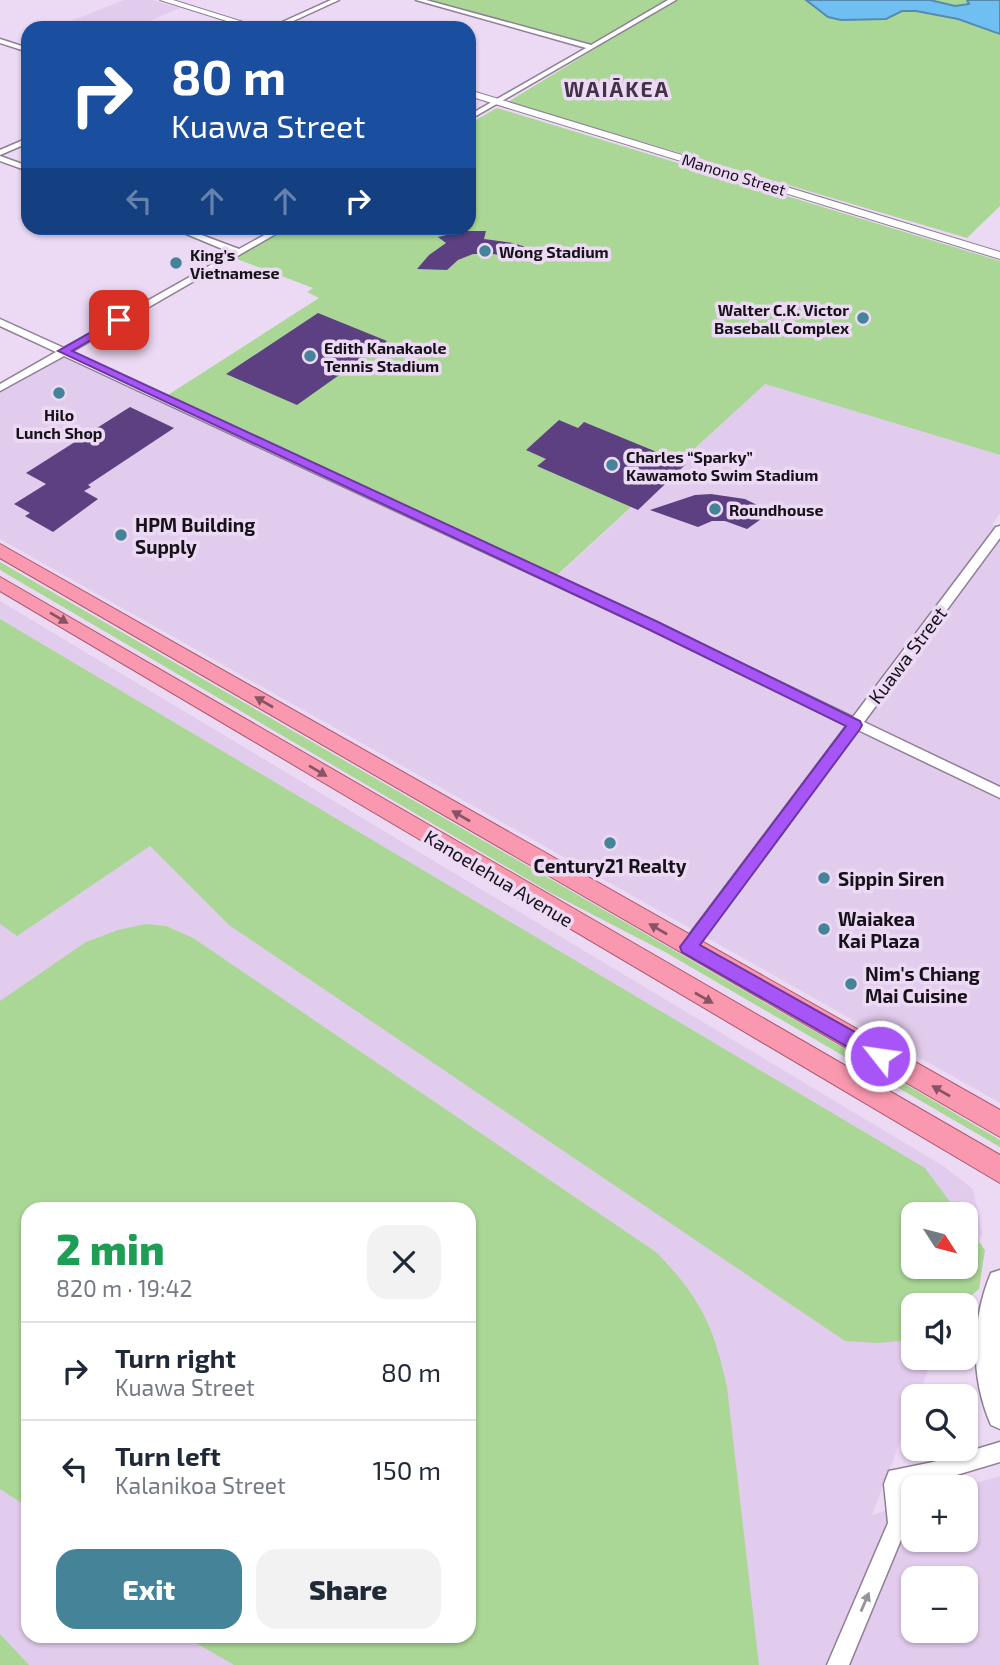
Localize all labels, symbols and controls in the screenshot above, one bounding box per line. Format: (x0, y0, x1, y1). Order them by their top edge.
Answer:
text: 80 m (171, 46, 286, 105)
icon: right (56, 49, 147, 140)
district label: WAIĀKEA (564, 76, 670, 101)
text: Kuawa Street (171, 106, 366, 144)
street label: Manono Street (680, 149, 788, 199)
icon: left (120, 182, 158, 220)
icon: ahead (193, 182, 231, 220)
icon: ahead (266, 182, 304, 220)
icon: right (339, 182, 377, 220)
place label: Wong Stadium (499, 242, 609, 261)
marker: Wong Stadium (477, 243, 493, 259)
place label: King’s Vietnamese (190, 245, 280, 282)
marker: King’s Vietnamese (168, 255, 184, 271)
pin (89, 290, 149, 350)
place label: Walter C.K. Victor Baseball Complex (714, 300, 849, 337)
icon: arrive (100, 301, 138, 339)
marker: Walter C.K. Victor Baseball Complex (855, 310, 871, 326)
place label: Edith Kanakaole Tennis Stadium (324, 338, 447, 375)
marker: Edith Kanakaole Tennis Stadium (302, 348, 318, 364)
marker: Hilo Lunch Shop (51, 385, 67, 401)
place label: Hilo Lunch Shop (16, 405, 102, 442)
place label: Charles “Sparky” Kawamoto Swim Stadium (626, 447, 818, 484)
marker: Charles “Sparky” Kawamoto Swim Stadium (604, 457, 620, 473)
place label: Roundhouse (729, 500, 823, 519)
marker: Roundhouse (707, 501, 723, 517)
place label: HPM Building Supply (135, 513, 255, 559)
marker: HPM Building Supply (113, 527, 129, 543)
street label: Kuawa Street (863, 602, 951, 708)
one-way arrow (49, 611, 68, 624)
one-way arrow (254, 696, 273, 708)
one-way arrow (309, 764, 328, 777)
one-way arrow (451, 810, 471, 822)
street label: Kanoelehua Avenue (421, 825, 577, 931)
marker: Century21 Realty (602, 835, 618, 851)
place label: Century21 Realty (534, 854, 687, 878)
place label: Sippin Siren (838, 867, 944, 890)
marker: Sippin Siren (816, 870, 832, 886)
place label: Waiakea Kai Plaza (838, 907, 920, 952)
marker: Waiakea Kai Plaza (816, 921, 832, 937)
one-way arrow (648, 923, 668, 935)
place label: Nim's Chiang Mai Cuisine (865, 962, 980, 1007)
marker: Nim's Chiang Mai Cuisine (843, 976, 859, 992)
one-way arrow (695, 992, 714, 1004)
position arrow (843, 1019, 917, 1093)
one-way arrow (931, 1085, 950, 1097)
north arrow (901, 1202, 978, 1279)
map controls (901, 1202, 978, 1643)
text: 2 min (56, 1223, 165, 1273)
button: close (367, 1225, 441, 1299)
text: 820 m · 19:42 (56, 1274, 193, 1302)
button: sound (901, 1293, 978, 1370)
text: Turn right (115, 1342, 236, 1373)
icon: right (56, 1352, 94, 1390)
text: 80 m (381, 1356, 441, 1387)
text: Kuawa Street (115, 1373, 255, 1401)
button: search (901, 1384, 978, 1461)
text: Turn left (115, 1440, 221, 1471)
icon: left (56, 1450, 94, 1488)
text: 150 m (372, 1454, 441, 1485)
text: Kalanikoa Street (115, 1471, 286, 1499)
button: + (901, 1475, 978, 1552)
button: Exit (56, 1549, 242, 1629)
button: Share (256, 1549, 441, 1629)
button: − (901, 1566, 978, 1643)
one-way arrow (859, 1591, 870, 1612)

